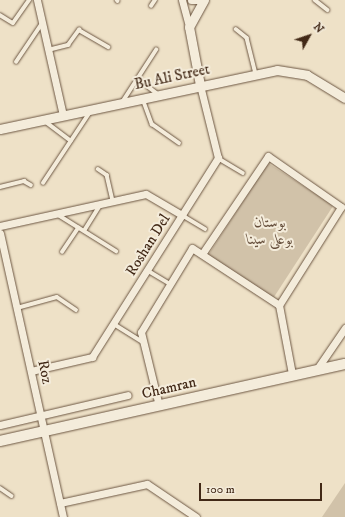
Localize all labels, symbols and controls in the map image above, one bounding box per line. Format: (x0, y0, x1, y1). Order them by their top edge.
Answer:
north arrow (289, 16, 329, 56)
text: N (310, 20, 326, 36)
street label: Bu Ali Street (133, 60, 211, 94)
street label: Roshan Del (122, 211, 174, 279)
park label: بوستان بوعلی سینا (247, 213, 293, 248)
street label: Roz (34, 359, 56, 385)
street label: Chamran (140, 373, 198, 403)
scale bar (201, 475, 324, 501)
text: 100 m (206, 482, 235, 497)

